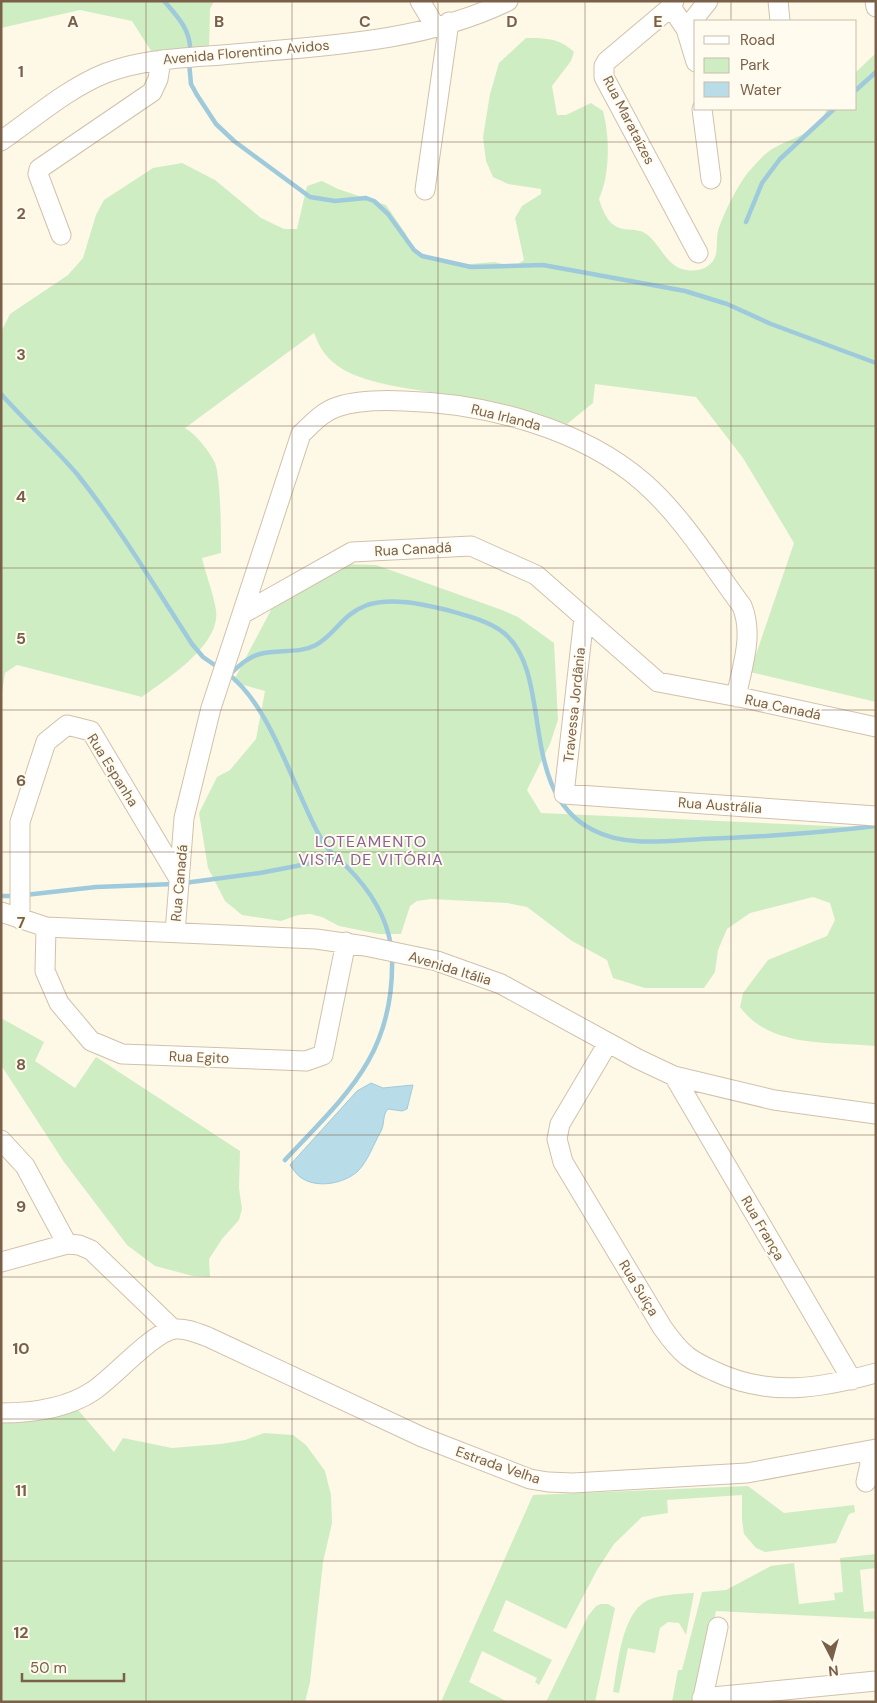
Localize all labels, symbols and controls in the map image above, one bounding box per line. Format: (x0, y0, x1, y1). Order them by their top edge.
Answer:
text: A (67, 11, 79, 32)
text: B (214, 11, 224, 32)
text: C (359, 11, 371, 32)
text: D (506, 11, 518, 32)
text: E (653, 11, 663, 32)
legend (694, 20, 857, 110)
text: Road (740, 30, 775, 50)
street label: Avenida Florentino Avidos (162, 36, 330, 68)
text: Park (740, 55, 770, 75)
text: 1 (18, 61, 24, 82)
street label: Rua Marataízes (599, 73, 659, 167)
text: Water (740, 80, 782, 100)
text: 2 (16, 203, 26, 224)
text: 3 (16, 344, 26, 365)
street label: Rua Irlanda (469, 400, 543, 434)
text: 4 (16, 486, 26, 507)
street label: Rua Canadá (374, 538, 452, 560)
text: 5 (16, 628, 26, 649)
street label: Travessa Jordânia (559, 647, 589, 763)
street label: Rua Canadá (743, 690, 823, 724)
street label: Rua Espanha (83, 730, 143, 810)
text: 6 (16, 770, 26, 791)
street label: Rua Austrália (677, 793, 763, 817)
district label: LOTEAMENTO VISTA DE VITÓRIA (298, 831, 444, 870)
street label: Rua Canadá (167, 844, 191, 922)
text: 7 (17, 912, 26, 933)
street label: Avenida Itália (406, 947, 494, 989)
street label: Rua Egito (169, 1047, 229, 1067)
text: 8 (16, 1054, 26, 1075)
street label: Rua França (737, 1192, 789, 1264)
text: 9 (16, 1196, 26, 1217)
street label: Rua Suíça (615, 1257, 663, 1319)
text: 10 (12, 1338, 30, 1359)
street label: Estrada Velha (453, 1442, 543, 1488)
text: 11 (15, 1480, 27, 1501)
text: 12 (13, 1622, 29, 1643)
north arrow (807, 1633, 857, 1683)
scale bar (22, 1650, 125, 1682)
text: 50 m (30, 1658, 67, 1678)
text: N (827, 1661, 839, 1680)

